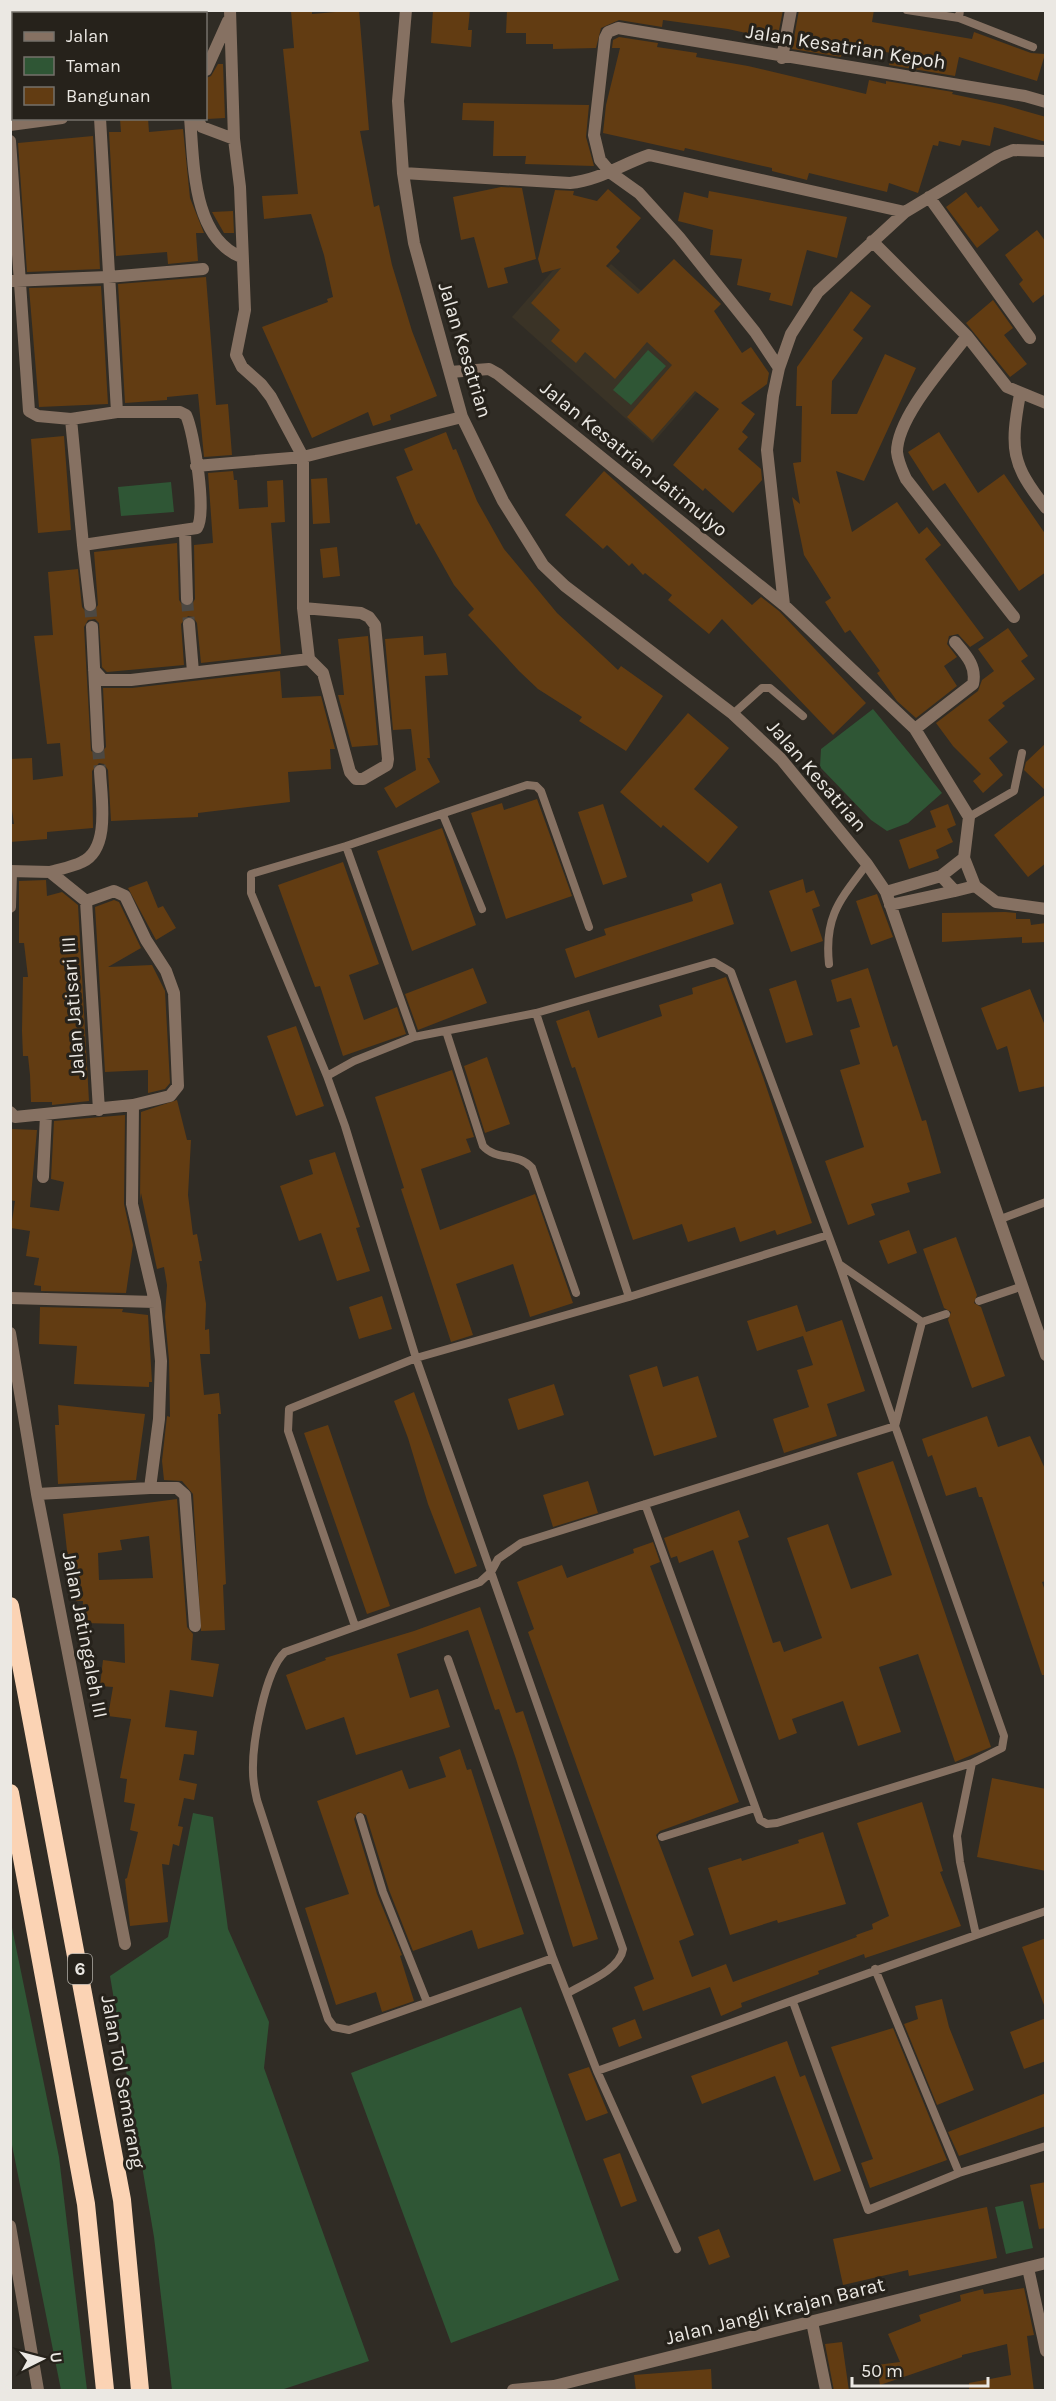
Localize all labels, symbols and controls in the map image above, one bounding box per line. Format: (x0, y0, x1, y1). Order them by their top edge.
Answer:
legend (12, 12, 207, 120)
street label: Jalan Kesatrian Kepoh (744, 20, 948, 74)
text: Jalan (66, 25, 109, 47)
text: Taman (66, 55, 121, 77)
text: Bangunan (66, 85, 151, 107)
street label: Jalan Kesatrian (433, 280, 497, 420)
street label: Jalan Kesatrian Jatimulyo (536, 376, 732, 542)
street label: Jalan Kesatrian (762, 716, 872, 836)
street label: Jalan Jatisari III (57, 936, 89, 1078)
street label: Jalan Jatingaleh III (58, 1550, 112, 1720)
road number: 6 (68, 1954, 92, 1984)
street label: Jalan Tol Semarang (96, 1993, 150, 2171)
street label: Jalan Jangli Krajan Barat (663, 2273, 887, 2349)
north arrow (12, 2329, 72, 2389)
scale bar (852, 2350, 988, 2388)
text: U (46, 2351, 66, 2364)
text: 50 m (861, 2360, 903, 2382)

